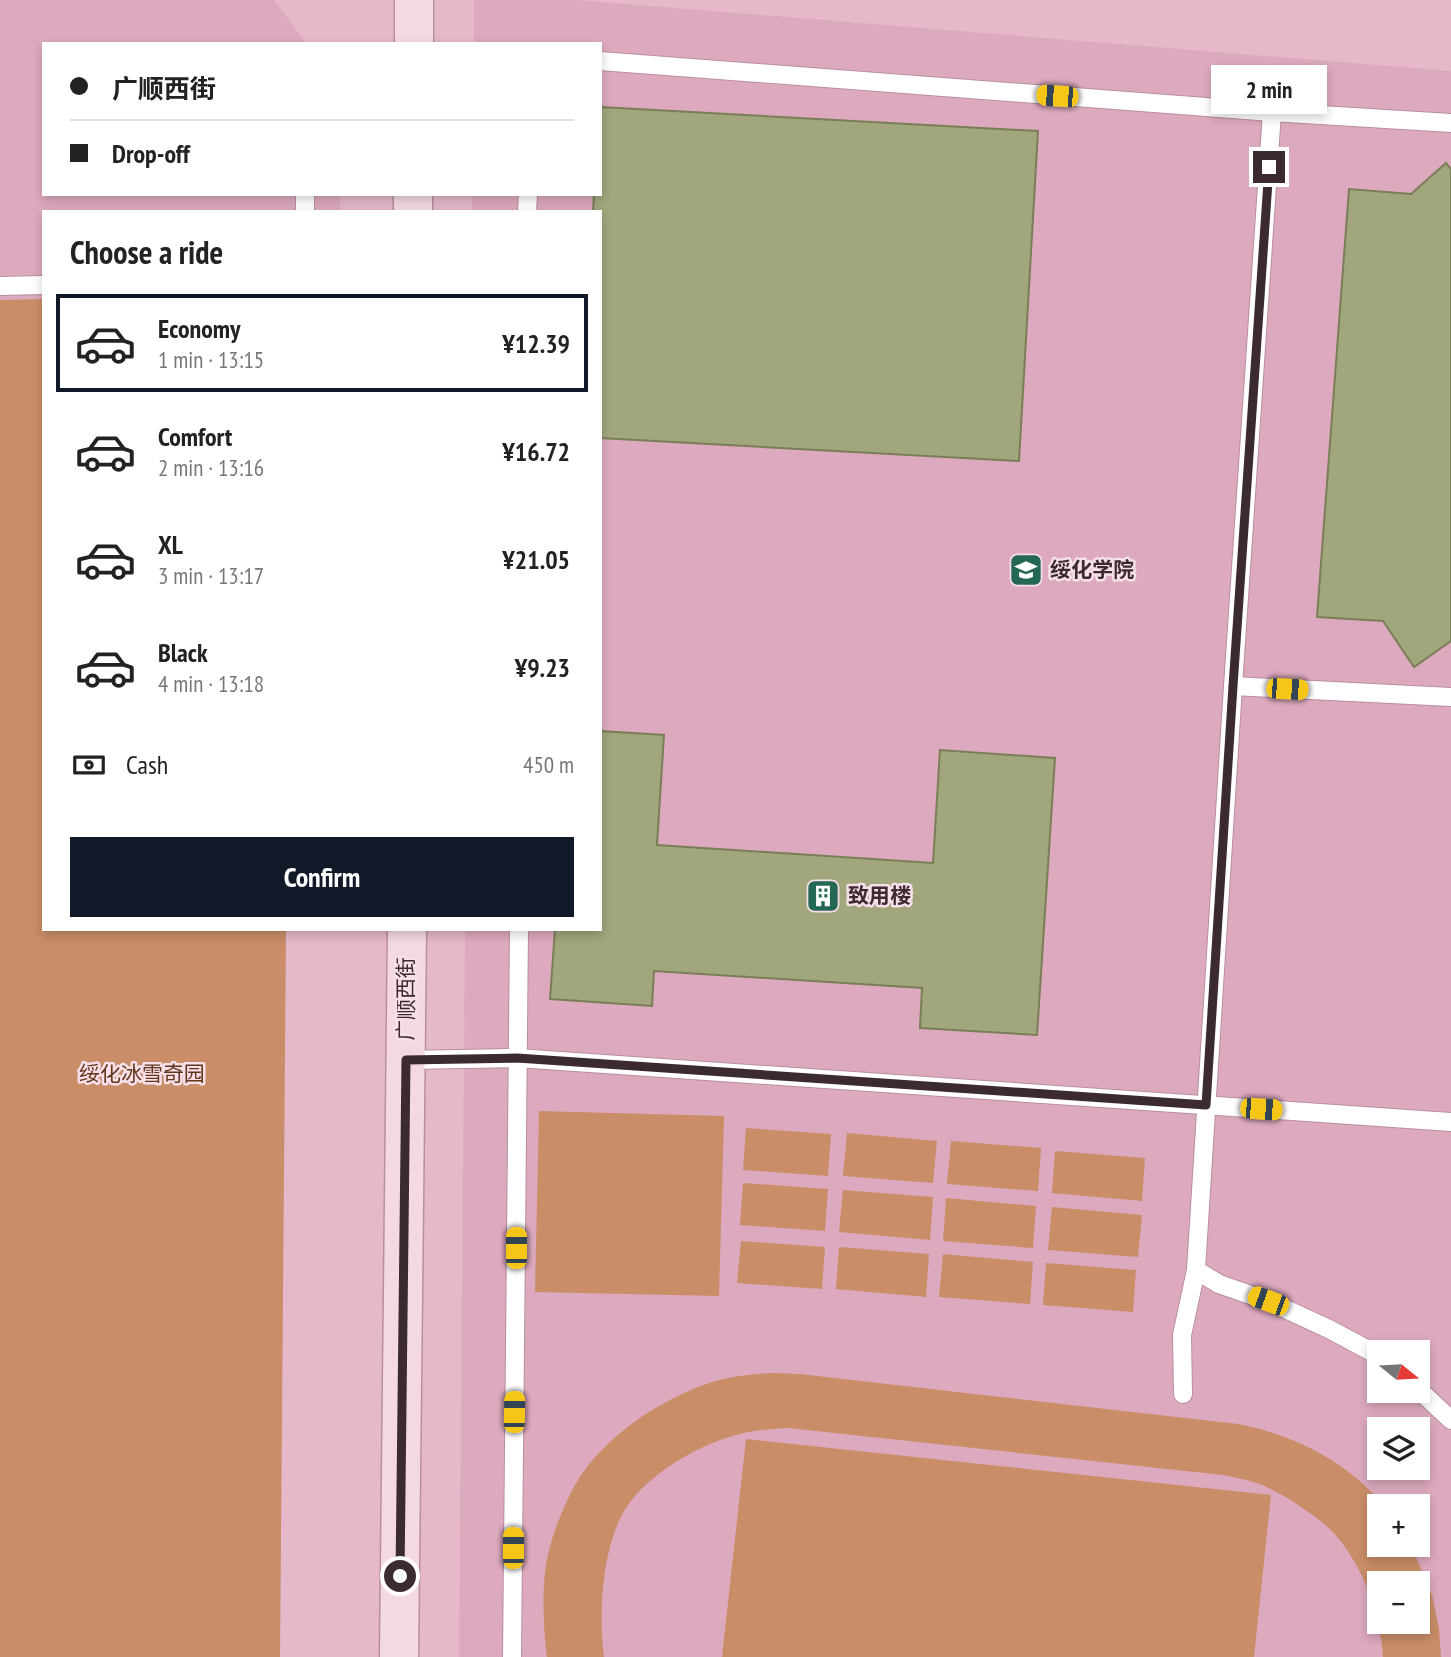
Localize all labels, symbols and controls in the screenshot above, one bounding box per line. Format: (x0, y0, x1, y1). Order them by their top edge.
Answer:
callout: 2 min (1211, 66, 1327, 114)
text: 广顺西街 (112, 72, 216, 105)
text: 2 min (1246, 75, 1292, 104)
car (1036, 84, 1079, 108)
text: Drop-off (112, 137, 190, 170)
route end (1253, 151, 1285, 183)
text: Choose a ride (70, 231, 223, 273)
icon: car (74, 312, 137, 375)
text: Economy (158, 312, 240, 345)
text: ¥12.39 (502, 327, 570, 360)
text: 1 min · 13:15 (158, 345, 264, 374)
icon: car (74, 420, 137, 483)
text: Comfort (158, 420, 232, 453)
text: ¥16.72 (502, 435, 570, 468)
text: 2 min · 13:16 (158, 453, 264, 482)
icon: car (74, 528, 137, 591)
text: XL (158, 528, 183, 561)
text: ¥21.05 (502, 543, 570, 576)
school or university icon: 绥化学院 (1007, 551, 1045, 589)
place label: 绥化学院 (1050, 556, 1134, 583)
text: 3 min · 13:17 (158, 561, 264, 590)
icon: car (74, 636, 137, 699)
text: Black (158, 636, 208, 669)
text: ¥9.23 (515, 651, 570, 684)
text: 4 min · 13:18 (158, 669, 264, 698)
car (1266, 677, 1309, 701)
icon: cash (70, 746, 108, 784)
text: Cash (126, 748, 168, 781)
text: 450 m (523, 750, 574, 779)
button: Confirm (70, 837, 574, 917)
building icon: 致用楼 (804, 877, 842, 915)
place label: 致用楼 (848, 882, 911, 909)
street label: 广顺西街 (392, 957, 419, 1041)
park label: 绥化冰雪奇园 (79, 1060, 205, 1087)
car (1240, 1097, 1283, 1121)
car (506, 1227, 527, 1269)
car (1245, 1284, 1292, 1318)
north arrow (1367, 1340, 1430, 1404)
map controls (1367, 1340, 1430, 1634)
car (504, 1391, 525, 1433)
button: layers (1367, 1417, 1430, 1480)
button: + (1367, 1494, 1430, 1557)
car (503, 1527, 524, 1569)
route start (384, 1560, 416, 1592)
button: − (1367, 1571, 1430, 1634)

